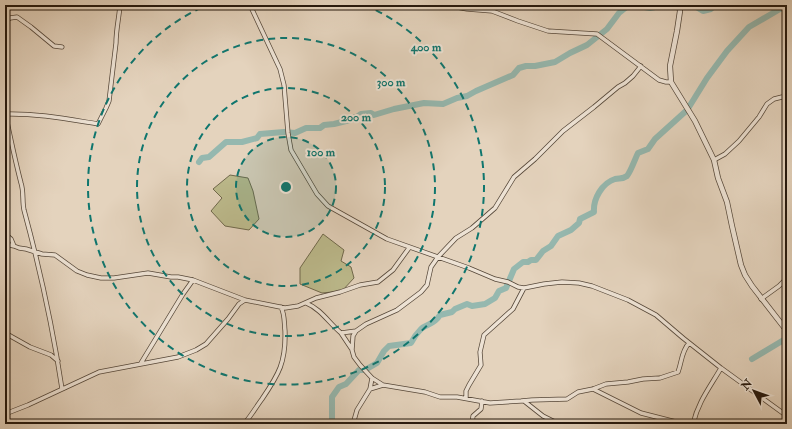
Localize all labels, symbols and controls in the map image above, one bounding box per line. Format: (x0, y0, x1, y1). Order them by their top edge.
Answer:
text: 400 m (410, 40, 442, 55)
text: 300 m (377, 75, 406, 90)
text: 200 m (341, 110, 372, 125)
text: 100 m (307, 145, 336, 160)
centre of rings (279, 180, 293, 194)
north arrow (734, 371, 774, 411)
text: N (738, 376, 756, 394)

